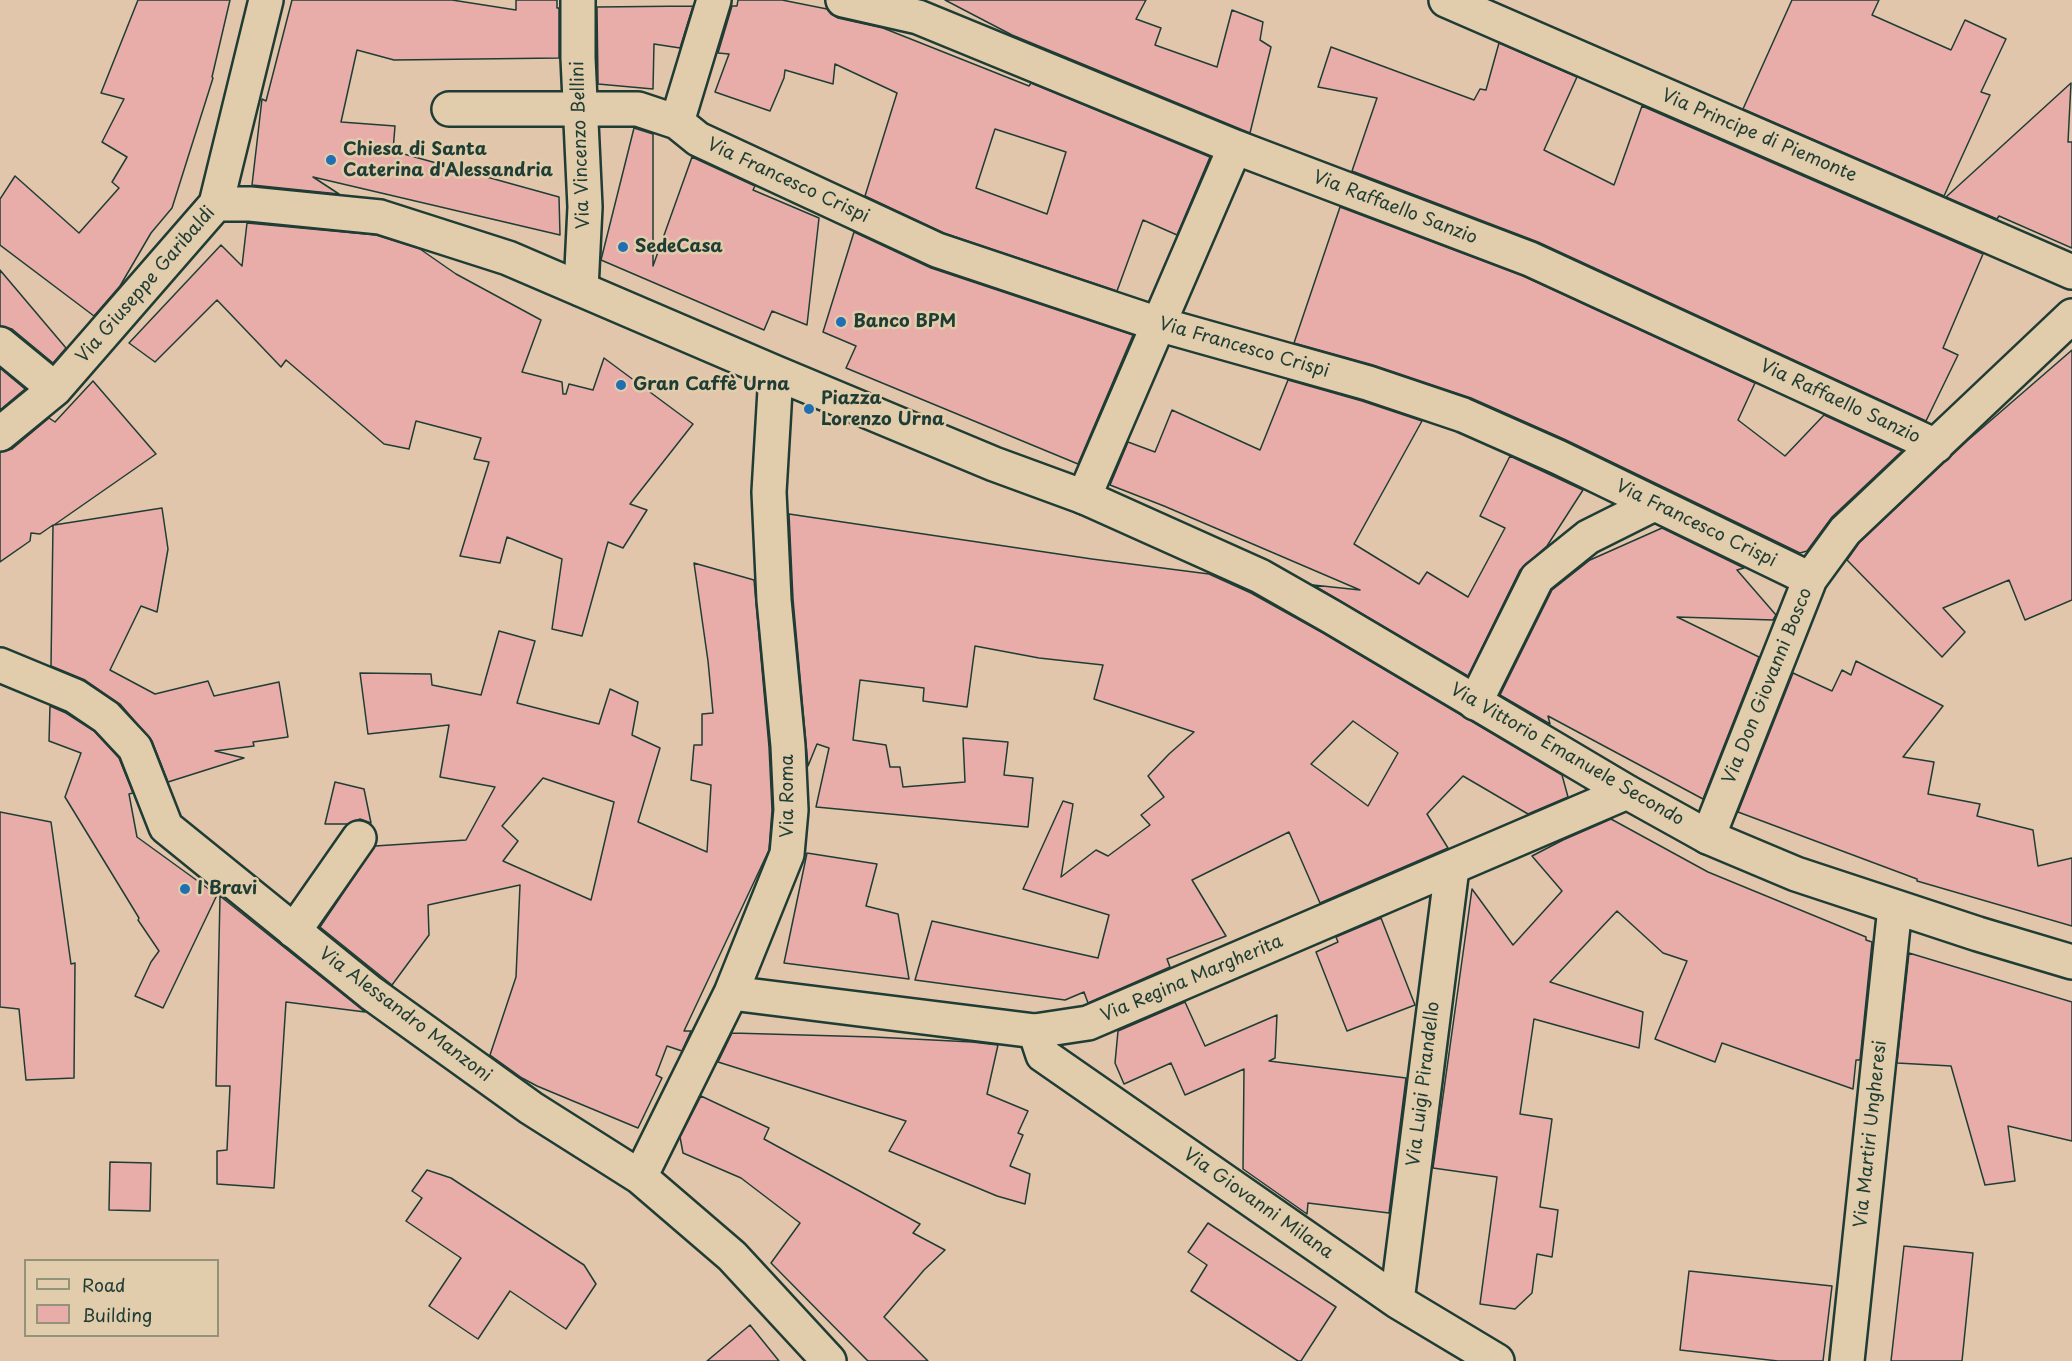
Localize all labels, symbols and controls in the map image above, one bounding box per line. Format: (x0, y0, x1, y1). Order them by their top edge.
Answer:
street label: Via Vincenzo Bellini (567, 61, 595, 229)
street label: Via Principe di Piemonte (1658, 85, 1860, 187)
street label: Via Francesco Crispi (704, 134, 872, 228)
place label: Chiesa di Santa Caterina d'Alessandria (343, 139, 553, 182)
marker: Chiesa di Santa Caterina d'Alessandria (324, 153, 338, 167)
street label: Via Raffaello Sanzio (1310, 167, 1480, 249)
street label: Via Giuseppe Garibaldi (72, 202, 220, 368)
place label: SedeCasa (635, 236, 723, 258)
marker: SedeCasa (616, 240, 630, 254)
place label: Banco BPM (853, 311, 956, 333)
street label: Via Francesco Crispi (1156, 313, 1332, 383)
marker: Banco BPM (834, 315, 848, 329)
street label: Via Raffaello Sanzio (1757, 355, 1923, 449)
place label: Gran Caffè Urna (633, 374, 790, 396)
marker: Gran Caffè Urna (614, 378, 628, 392)
place label: Piazza Lorenzo Urna (821, 388, 944, 430)
marker: Piazza Lorenzo Urna (802, 402, 816, 416)
street label: Via Francesco Crispi (1612, 476, 1780, 572)
street label: Via Don Giovanni Bosco (1719, 585, 1817, 787)
street label: Via Vittorio Emanuele Secondo (1446, 679, 1688, 831)
street label: Via Roma (777, 754, 799, 838)
place label: I Bravi (197, 878, 257, 900)
marker: I Bravi (178, 882, 192, 896)
street label: Via Regina Margherita (1098, 931, 1286, 1027)
street label: Via Alessandro Manzoni (315, 943, 495, 1087)
street label: Via Luigi Pirandello (1403, 1000, 1445, 1168)
street label: Via Martiri Ungheresi (1850, 1039, 1892, 1229)
street label: Via Giovanni Milana (1179, 1144, 1337, 1264)
legend (24, 1259, 219, 1337)
text: Road (82, 1271, 126, 1298)
text: Building (82, 1301, 152, 1328)

